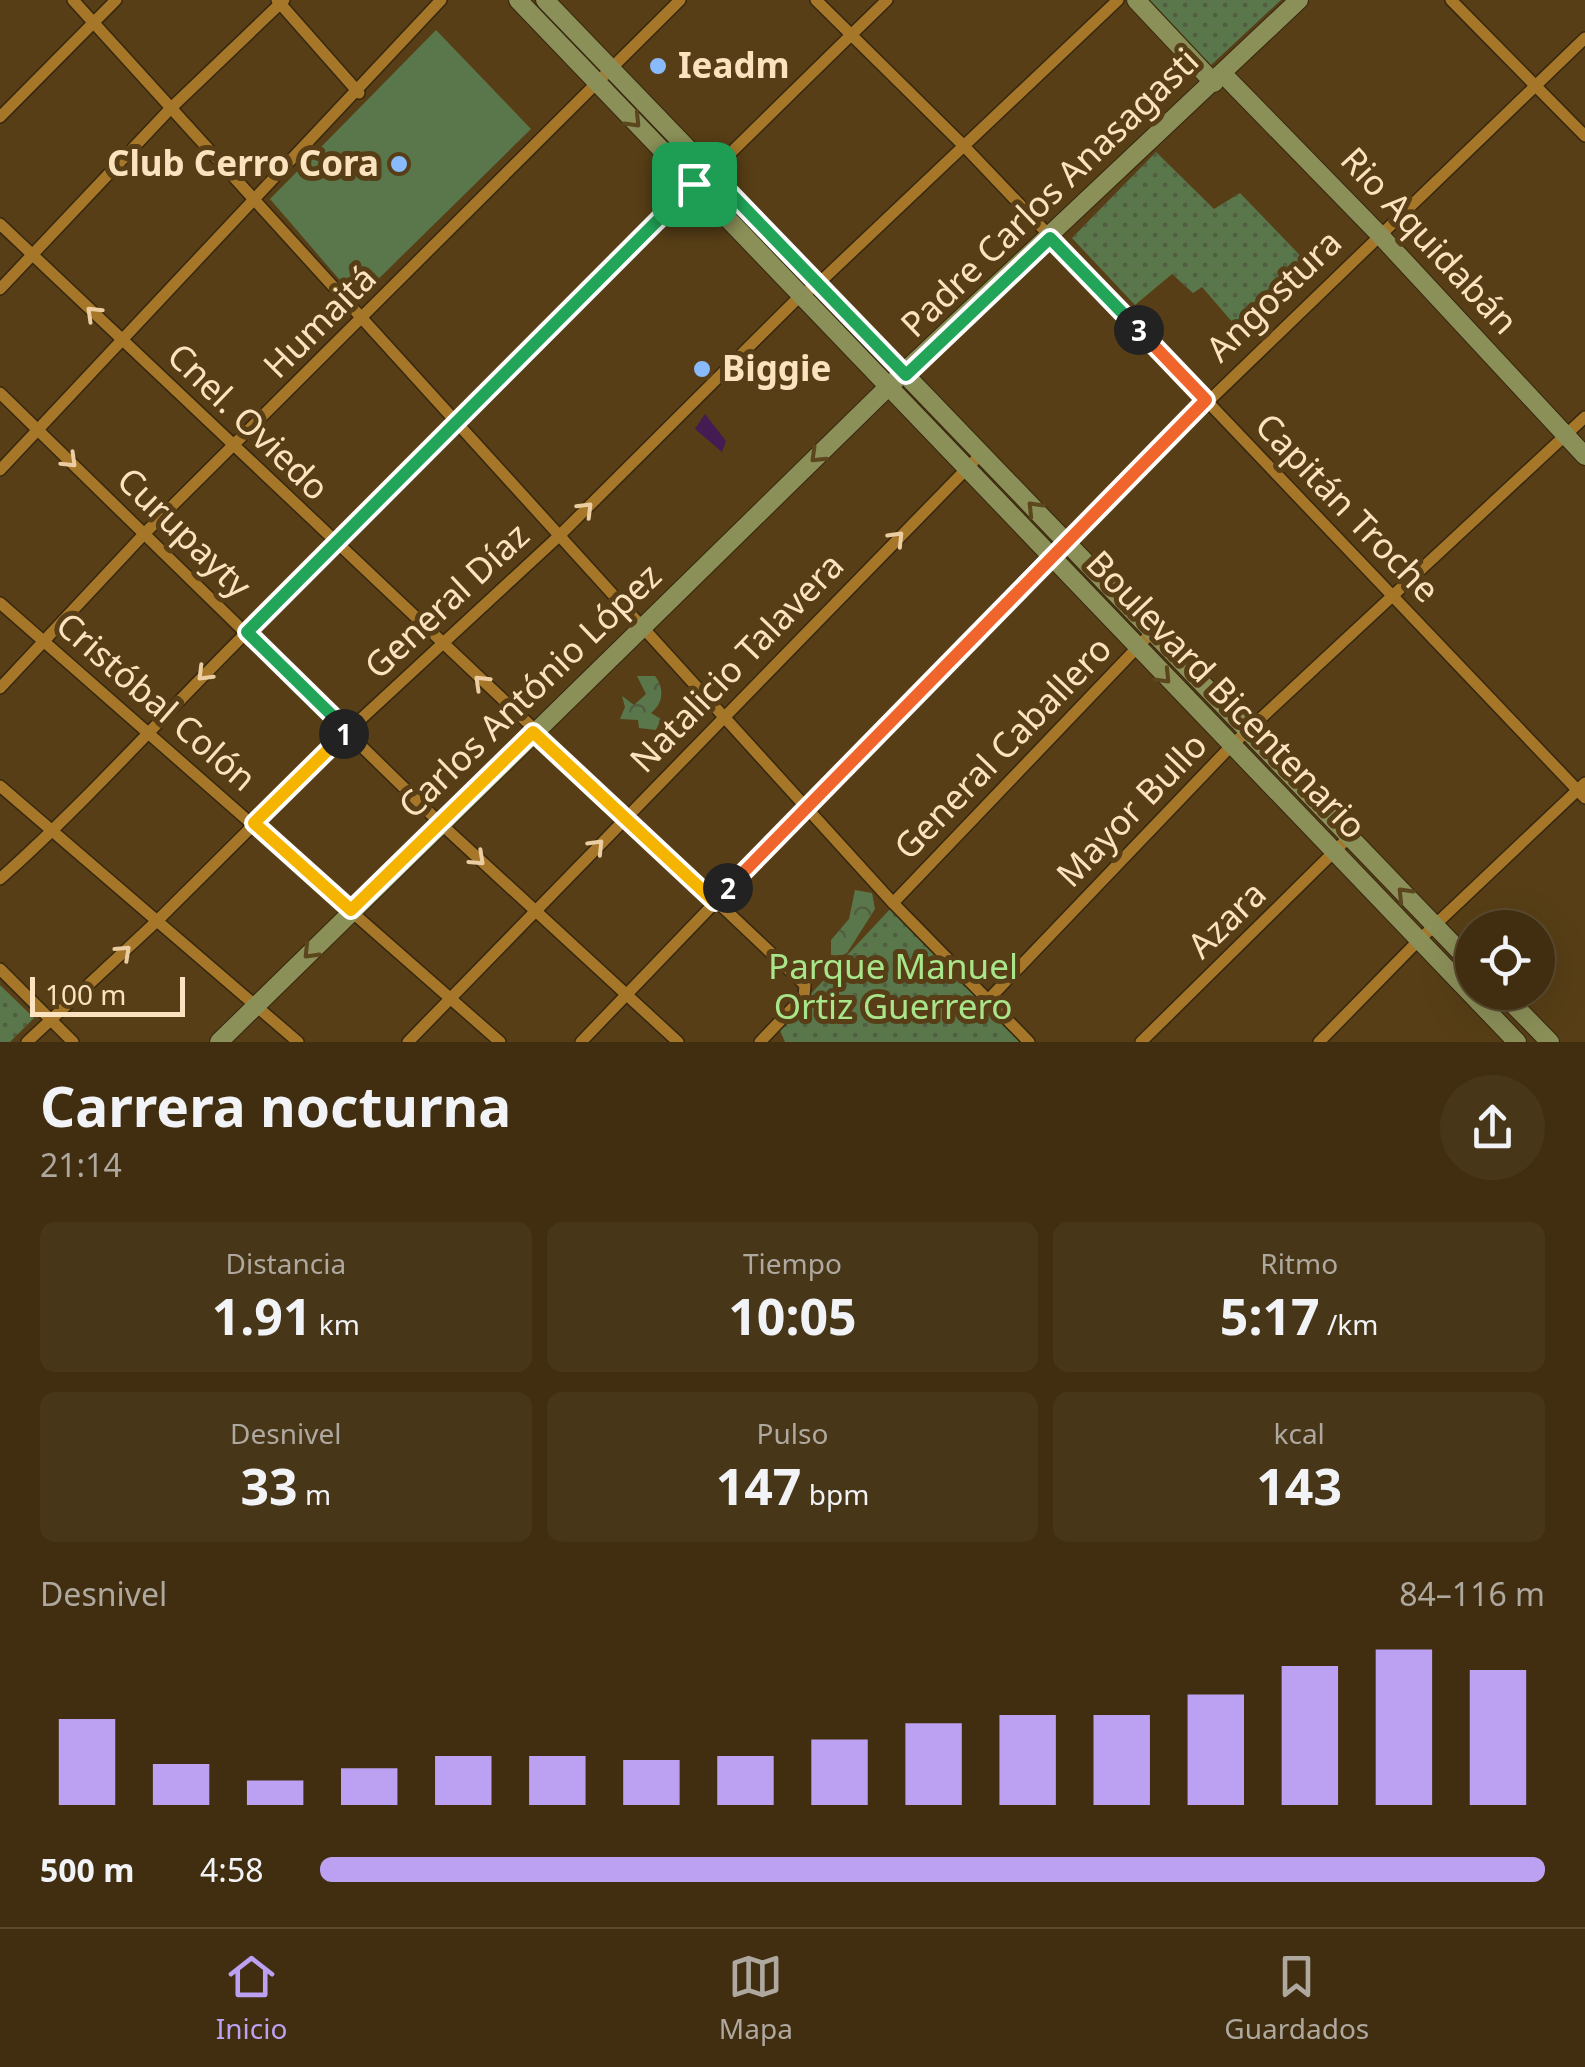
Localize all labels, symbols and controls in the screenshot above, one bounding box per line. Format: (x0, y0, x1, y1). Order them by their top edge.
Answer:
street label: Padre Carlos Anasagasti (890, 37, 1208, 347)
place label: Ieadm (678, 41, 790, 88)
marker: Ieadm (647, 55, 669, 77)
one-way arrow (622, 110, 640, 128)
street label: Rio Aquidabán (1331, 136, 1529, 344)
place label: Club Cerro Cora (107, 139, 379, 186)
pin (652, 142, 737, 227)
marker: Club Cerro Cora (388, 153, 410, 175)
icon: arrive (667, 157, 722, 212)
street label: Angostura (1195, 219, 1351, 371)
street label: Humaitá (252, 254, 385, 387)
pin: 3 (1114, 305, 1164, 355)
one-way arrow (86, 307, 105, 325)
text: 3 (1131, 311, 1147, 349)
street label: Cnel. Oviedo (158, 332, 340, 510)
place label: Biggie (722, 344, 831, 391)
marker: Biggie (691, 358, 713, 380)
street label: Capitán Troche (1246, 402, 1450, 612)
one-way arrow (811, 444, 829, 462)
one-way arrow (59, 449, 77, 467)
street label: Curupayty (108, 456, 262, 608)
one-way arrow (1027, 502, 1045, 520)
one-way arrow (574, 503, 592, 521)
street label: General Díaz (354, 512, 538, 688)
one-way arrow (886, 532, 904, 550)
street label: Boulevard Bicentenario (1077, 540, 1377, 848)
street label: Natalicio Talavera (619, 542, 853, 782)
street label: Carlos António López (388, 552, 670, 828)
street label: Cristóbal Colón (47, 601, 267, 801)
street label: General Caballero (883, 625, 1121, 869)
one-way arrow (197, 662, 215, 680)
one-way arrow (1152, 665, 1170, 684)
one-way arrow (474, 675, 493, 693)
pin: 1 (319, 709, 369, 759)
text: 1 (336, 715, 352, 753)
street label: Mayor Bullo (1045, 722, 1216, 896)
one-way arrow (585, 840, 603, 858)
one-way arrow (467, 847, 485, 865)
pin: 2 (703, 863, 753, 913)
text: 2 (720, 869, 736, 907)
street label: Azara (1177, 870, 1275, 968)
one-way arrow (1398, 888, 1416, 906)
map controls (1455, 910, 1555, 1010)
button: locate (1455, 910, 1555, 1010)
one-way arrow (304, 941, 322, 959)
park label: Parque Manuel Ortiz Guerrero (768, 942, 1018, 1029)
one-way arrow (112, 946, 131, 964)
scale bar (30, 972, 185, 1016)
text: 100 m (45, 975, 127, 1013)
text: Carrera nocturna (40, 1068, 511, 1143)
button: share (1440, 1075, 1545, 1180)
text: 21:14 (40, 1143, 122, 1186)
text: Distancia (226, 1244, 346, 1282)
text: Tiempo (743, 1244, 842, 1282)
text: Ritmo (1260, 1244, 1338, 1282)
text: 1.91 (212, 1282, 312, 1350)
text: 10:05 (728, 1282, 857, 1350)
text: 5:17 (1220, 1282, 1320, 1350)
text: km (312, 1305, 360, 1343)
text: /km (1320, 1305, 1379, 1343)
text: Desnivel (230, 1414, 342, 1452)
text: Pulso (757, 1414, 828, 1452)
text: kcal (1273, 1414, 1325, 1452)
text: 33 (240, 1452, 298, 1520)
text: 147 (716, 1452, 801, 1520)
text: 143 (1256, 1452, 1342, 1520)
text: m (298, 1475, 331, 1513)
text: bpm (801, 1475, 869, 1513)
text: Desnivel (40, 1572, 167, 1615)
text: 84–116 m (1399, 1572, 1545, 1615)
text: 500 m (40, 1848, 134, 1891)
text: 4:58 (200, 1848, 264, 1891)
tab: Inicio (216, 1949, 287, 2047)
tab: Mapa (719, 1949, 793, 2047)
tab: Guardados (1224, 1949, 1369, 2047)

